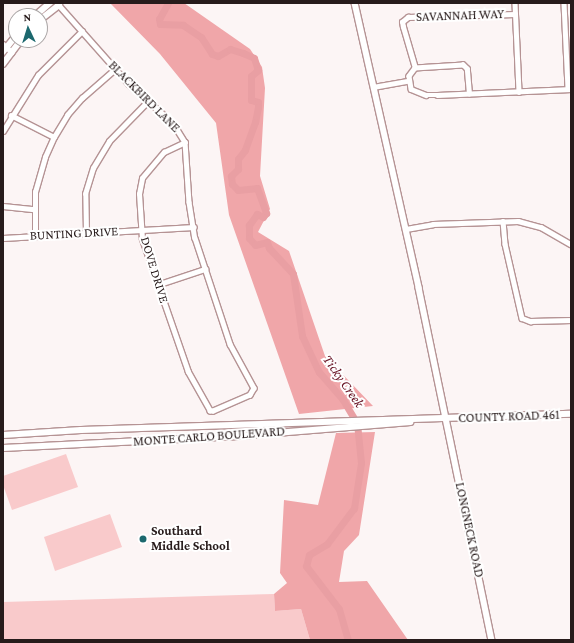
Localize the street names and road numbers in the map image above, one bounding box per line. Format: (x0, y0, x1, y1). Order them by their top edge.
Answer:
street label: SAVANNAH WAY (416, 7, 504, 25)
street label: BLACKBIRD LANE (105, 58, 183, 136)
street label: BUNTING DRIVE (29, 224, 119, 244)
street label: DOVE DRIVE (137, 235, 171, 305)
street label: COUNTY ROAD 461 (458, 407, 560, 427)
street label: MONTE CARLO BOULEVARD (133, 424, 285, 450)
street label: LONGNECK ROAD (451, 481, 487, 579)

